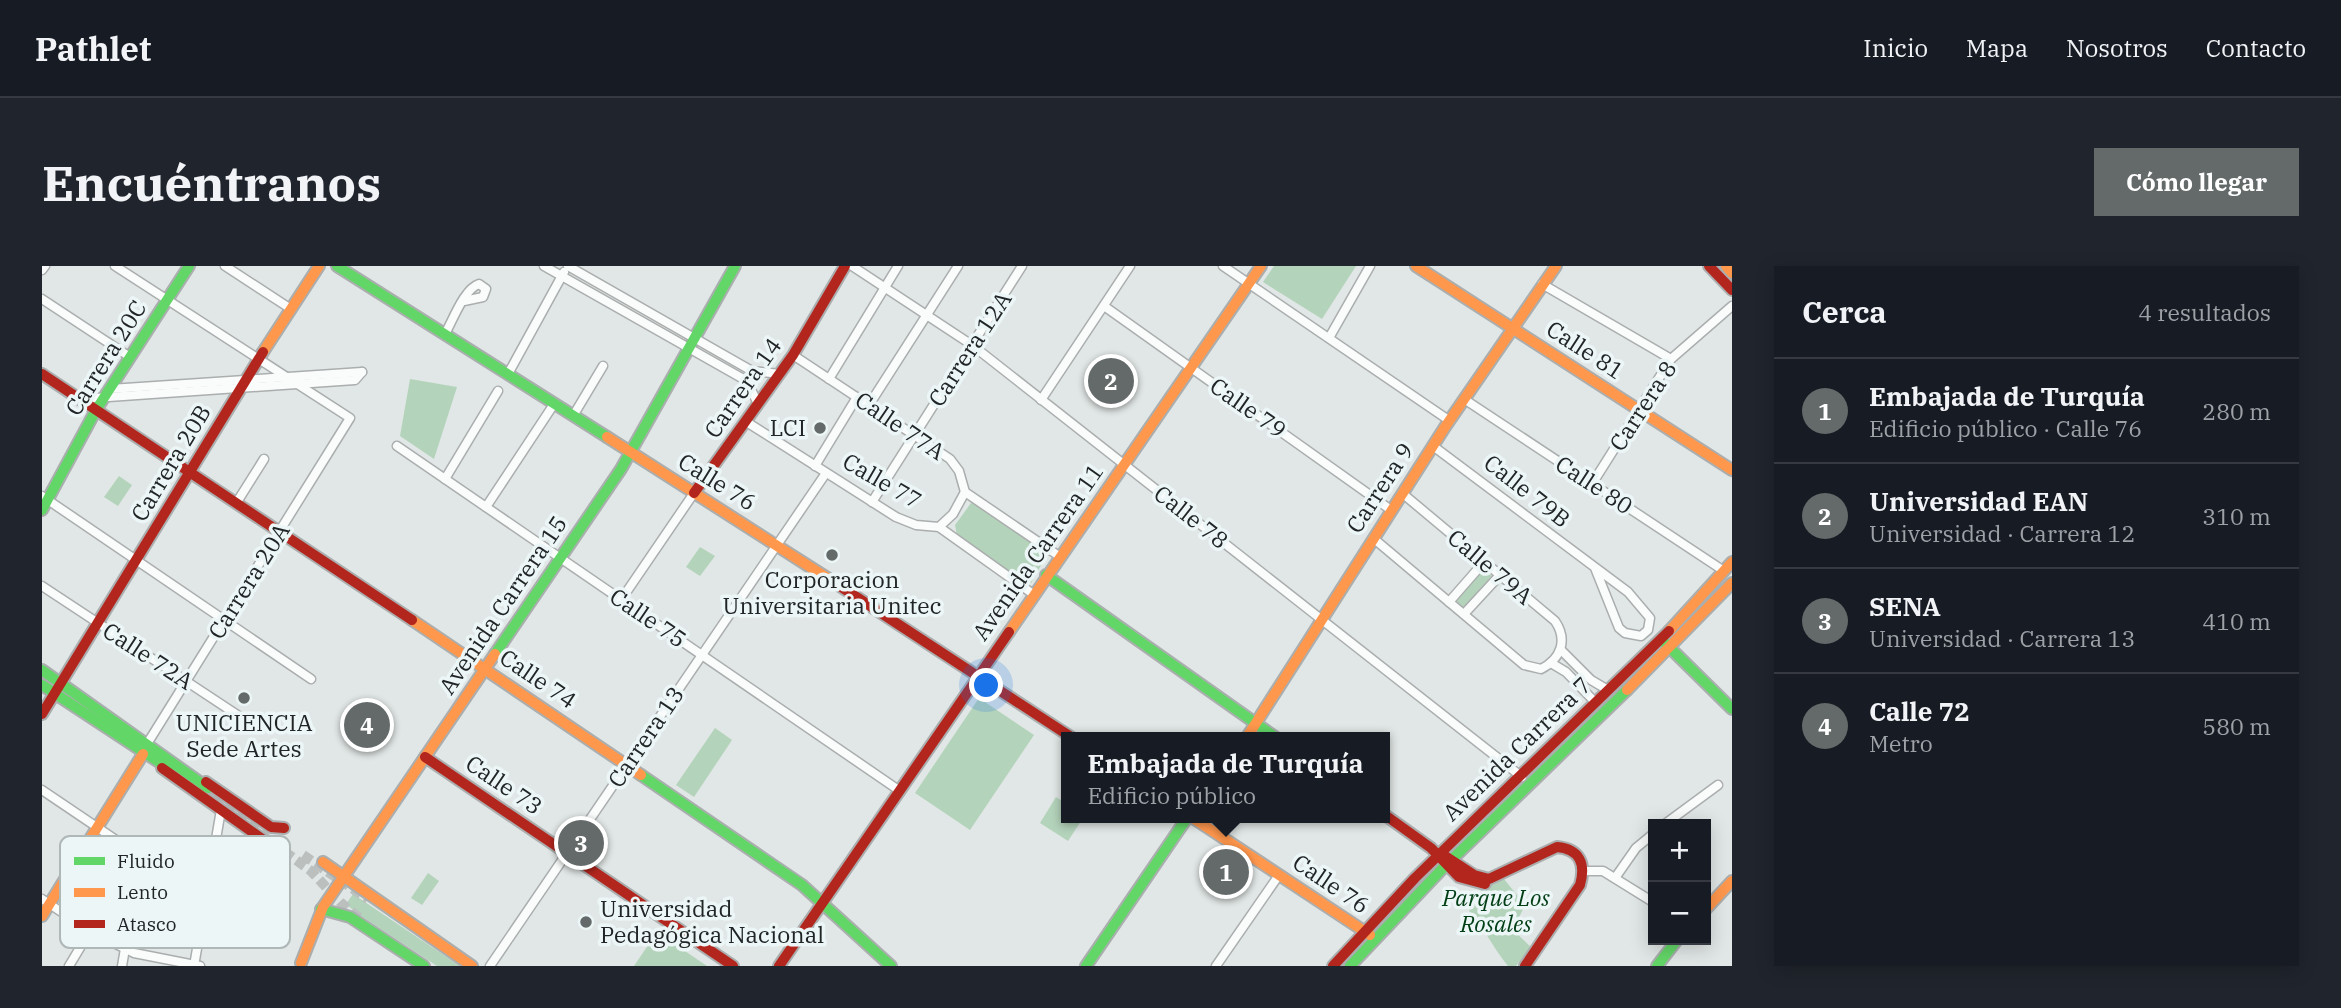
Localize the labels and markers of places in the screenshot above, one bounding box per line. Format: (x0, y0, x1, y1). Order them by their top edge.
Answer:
pin: 2 (1088, 355, 1134, 407)
place label: LCI (770, 412, 806, 442)
marker: LCI (812, 420, 828, 436)
marker: Corporacion Universitaria Unitec (824, 547, 840, 563)
place label: Corporacion Universitaria Unitec (722, 564, 942, 620)
marker: UNICIENCIA Sede Artes (236, 690, 252, 706)
pin: 4 (344, 699, 390, 751)
place label: UNICIENCIA Sede Artes (176, 707, 313, 763)
pin: 3 (558, 817, 604, 869)
pin: 1 (1203, 846, 1249, 898)
place label: Universidad Pedagógica Nacional (600, 893, 824, 949)
marker: Universidad Pedagógica Nacional (578, 914, 594, 930)

